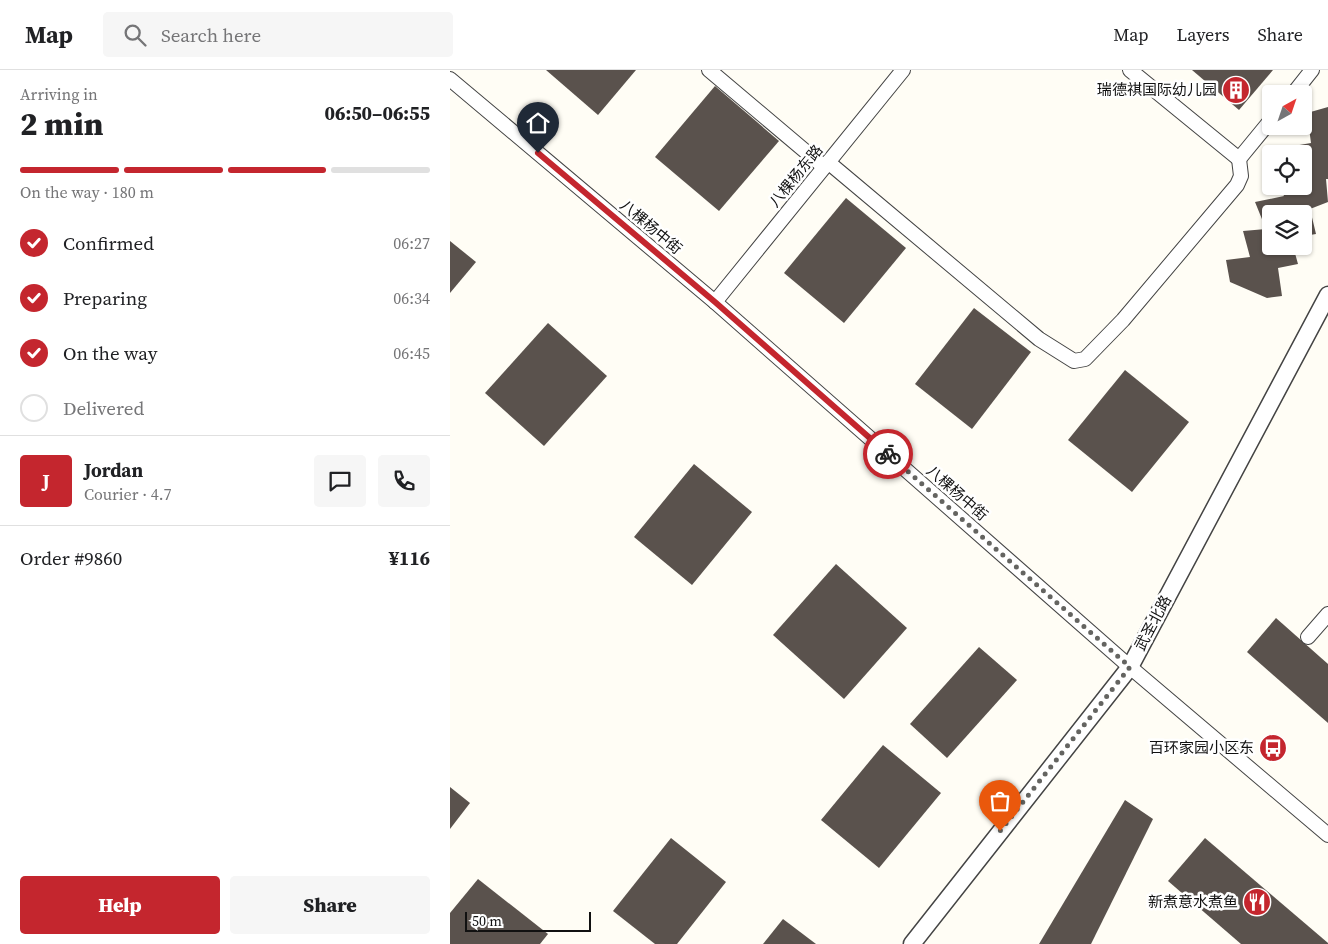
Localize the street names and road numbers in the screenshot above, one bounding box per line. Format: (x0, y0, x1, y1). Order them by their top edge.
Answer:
street label: 八棵杨东路 (764, 140, 827, 211)
street label: 八棵杨中街 (616, 194, 687, 259)
street label: 八棵杨中街 (922, 460, 993, 525)
street label: 武圣北路 (1129, 591, 1176, 654)

